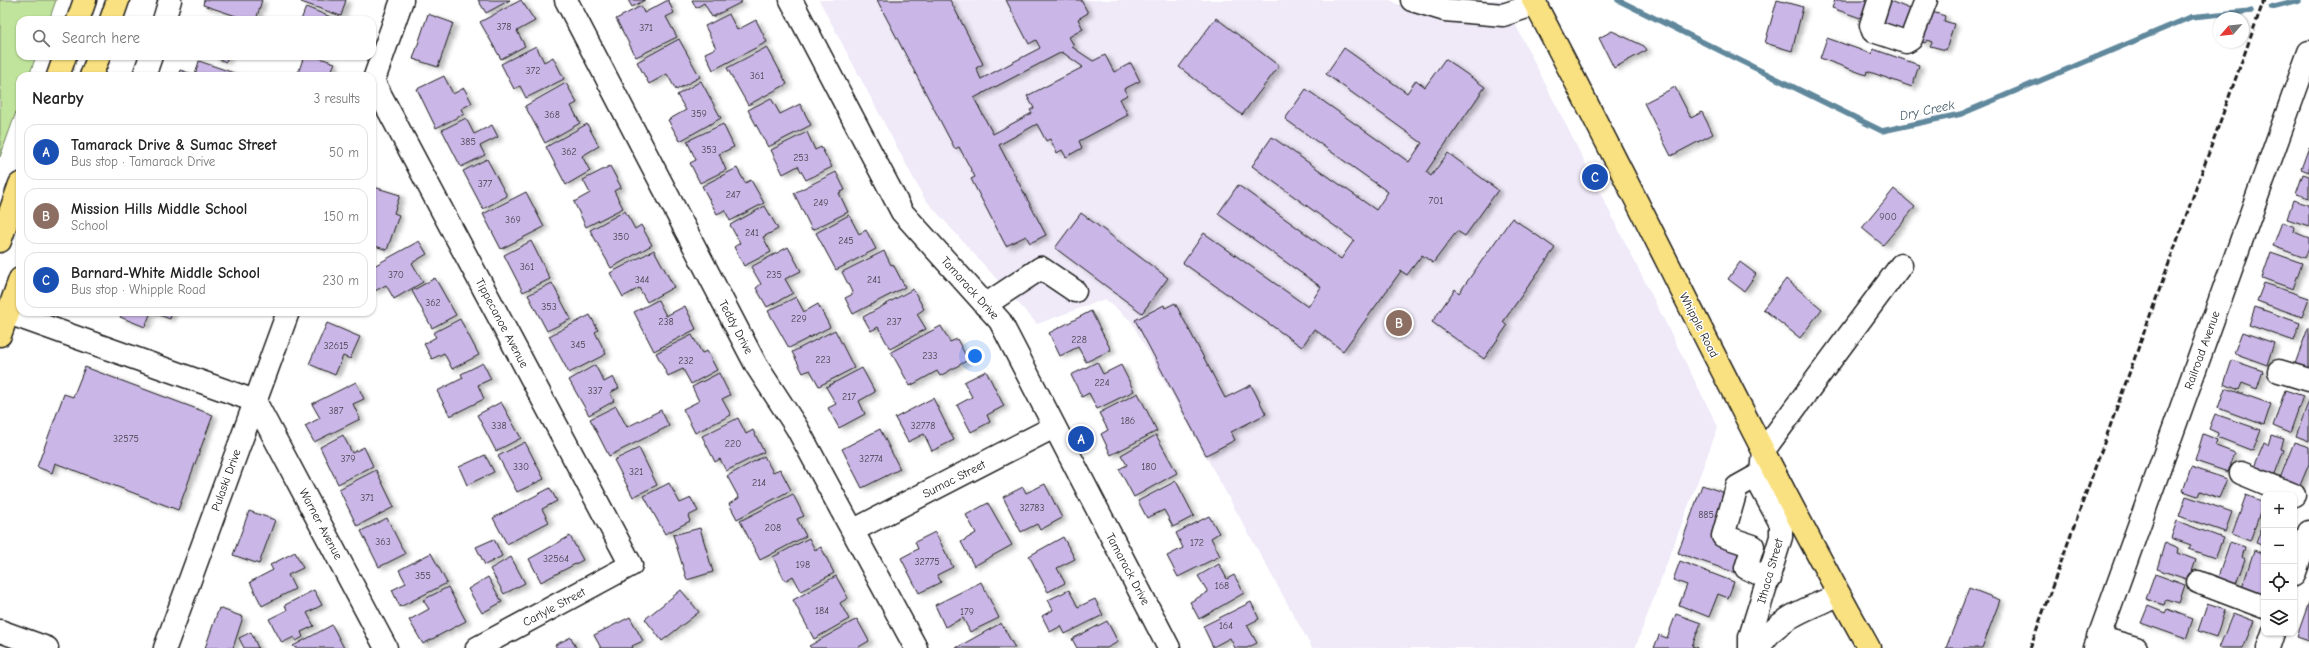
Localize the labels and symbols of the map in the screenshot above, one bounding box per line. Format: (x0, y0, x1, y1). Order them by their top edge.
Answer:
north arrow (2213, 12, 2249, 48)
house number: 378 (497, 21, 511, 33)
house number: 371 (639, 22, 653, 34)
house number: 372 (525, 65, 541, 77)
house number: 361 (750, 70, 764, 82)
water label: Dry Creek (1898, 97, 1956, 123)
house number: 359 (691, 108, 707, 120)
house number: 368 (544, 109, 560, 121)
house number: 385 (460, 136, 476, 148)
house number: 353 (701, 144, 717, 156)
house number: 362 (561, 146, 577, 158)
house number: 253 (793, 152, 809, 164)
pin: C (1582, 162, 1608, 192)
house number: 377 (478, 178, 493, 190)
house number: 247 (726, 189, 741, 201)
house number: 701 (1429, 195, 1443, 207)
house number: 249 (813, 197, 829, 209)
house number: 900 (1879, 211, 1897, 223)
house number: 369 (505, 214, 521, 226)
house number: 241 (745, 227, 759, 239)
house number: 350 (613, 231, 629, 243)
house number: 245 (838, 235, 854, 247)
street label: Tamarack Drive (938, 254, 1002, 322)
house number: 361 (520, 261, 534, 273)
house number: 370 (388, 269, 404, 281)
house number: 235 (766, 269, 782, 281)
house number: 344 (635, 274, 650, 286)
house number: 241 (867, 274, 881, 286)
street label: Tippecanoe Avenue (473, 276, 531, 370)
street label: Whipple Road (1677, 290, 1721, 360)
house number: 362 (425, 297, 441, 309)
street label: Teddy Drive (716, 298, 756, 356)
house number: 353 (541, 301, 557, 313)
pin: B (1386, 308, 1412, 338)
street label: Railroad Avenue (2181, 309, 2223, 391)
house number: 229 (791, 313, 807, 325)
house number: 238 (658, 316, 674, 328)
house number: 237 (886, 316, 902, 328)
house number: 228 (1071, 334, 1087, 346)
house number: 345 (570, 339, 586, 351)
house number: 32615 (323, 340, 349, 352)
your location (965, 346, 985, 366)
house number: 233 (922, 350, 938, 362)
house number: 223 (815, 354, 831, 366)
house number: 232 (678, 355, 694, 367)
house number: 224 (1094, 377, 1110, 389)
house number: 337 (588, 385, 603, 397)
house number: 217 (842, 391, 856, 403)
house number: 387 (329, 405, 344, 417)
house number: 186 (1121, 415, 1135, 427)
house number: 338 (491, 420, 507, 432)
house number: 32778 (911, 420, 935, 432)
pin: A (1068, 424, 1094, 454)
house number: 32575 (113, 433, 139, 445)
house number: 220 (725, 438, 741, 450)
street label: Pulaski Drive (208, 447, 244, 513)
house number: 379 (340, 453, 356, 465)
house number: 32774 (859, 453, 883, 465)
street label: Sumac Street (920, 457, 988, 501)
house number: 330 (513, 461, 529, 473)
house number: 180 (1141, 461, 1157, 473)
house number: 321 (629, 466, 643, 478)
house number: 214 (752, 477, 766, 489)
street label: Warner Avenue (296, 486, 346, 562)
house number: 371 (360, 492, 374, 504)
house number: 32783 (1019, 502, 1045, 514)
house number: 885 (1698, 509, 1714, 521)
house number: 208 (765, 522, 781, 534)
street label: Tamarack Drive (1103, 531, 1153, 607)
house number: 363 (375, 536, 391, 548)
street label: Ithaca Street (1754, 536, 1786, 605)
house number: 172 (1190, 537, 1204, 549)
house number: 32564 (543, 553, 569, 565)
house number: 32775 (914, 556, 940, 568)
house number: 198 (796, 559, 810, 571)
house number: 355 (415, 570, 431, 582)
house number: 168 (1215, 580, 1229, 592)
street label: Carlyle Street (520, 584, 588, 629)
house number: 184 (815, 605, 829, 617)
house number: 179 (960, 606, 974, 618)
house number: 164 (1219, 620, 1233, 632)

